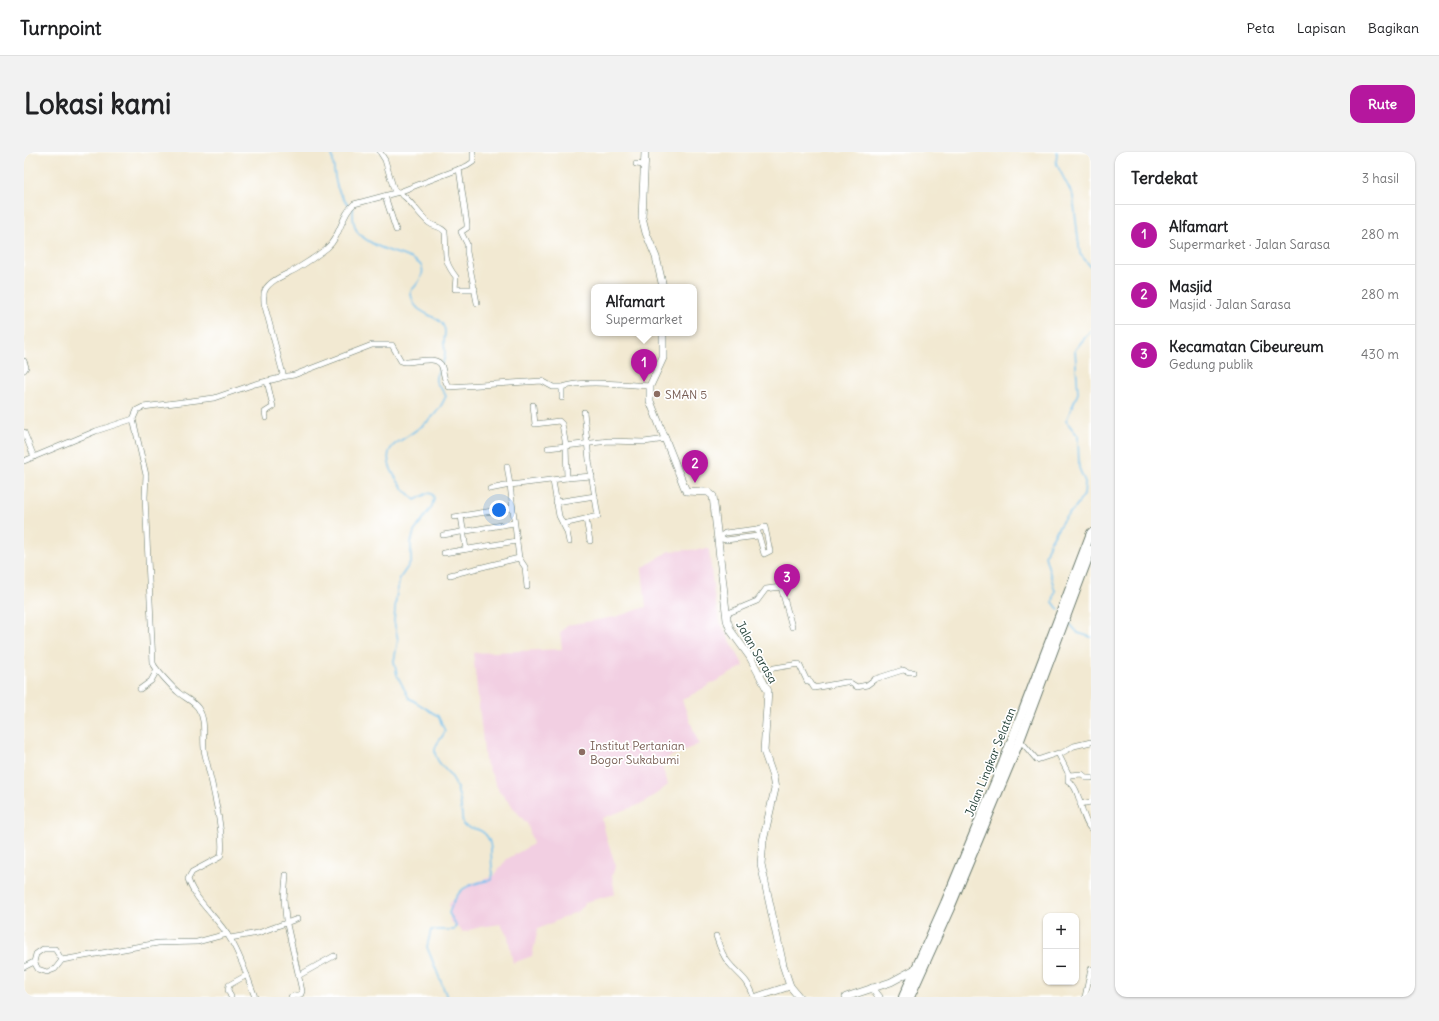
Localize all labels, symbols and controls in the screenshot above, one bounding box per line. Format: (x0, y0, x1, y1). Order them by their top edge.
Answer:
text: Turnpoint (20, 16, 101, 40)
text: Peta (1247, 19, 1275, 37)
text: Lapisan (1297, 19, 1346, 37)
text: Bagikan (1368, 19, 1419, 37)
button: Rute (1350, 85, 1415, 123)
text: Lokasi kami (24, 86, 171, 122)
text: Terdekat (1131, 167, 1198, 189)
text: 3 hasil (1362, 170, 1399, 187)
text: Alfamart (1169, 217, 1228, 236)
text: 1 (1141, 226, 1147, 243)
text: 280 m (1361, 226, 1399, 243)
text: Supermarket · Jalan Sarasa (1169, 236, 1330, 253)
text: Masjid (1169, 277, 1212, 296)
popup (591, 284, 697, 336)
text: 2 (1140, 286, 1148, 303)
text: 280 m (1361, 286, 1399, 303)
text: Alfamart (606, 292, 665, 311)
text: Masjid · Jalan Sarasa (1169, 296, 1291, 313)
text: Supermarket (606, 311, 682, 328)
text: Kecamatan Cibeureum (1169, 337, 1324, 356)
text: 3 (1140, 346, 1148, 363)
text: 430 m (1361, 346, 1399, 363)
pin: 1 (631, 349, 657, 382)
text: Gedung publik (1169, 356, 1253, 373)
place label: SMAN 5 (665, 387, 707, 402)
marker: SMAN 5 (652, 389, 662, 399)
pin: 2 (682, 450, 708, 483)
your location (489, 500, 509, 520)
pin: 3 (774, 564, 800, 597)
street label: Jalan Sarasa (733, 618, 781, 686)
street label: Jalan Lingkar Selatan (961, 705, 1019, 819)
place label: Institut Pertanian Bogor Sukabumi (590, 738, 685, 767)
marker: Institut Pertanian Bogor Sukabumi (577, 747, 587, 757)
map controls (1043, 913, 1079, 985)
button: + (1043, 913, 1079, 949)
button: − (1043, 949, 1079, 985)

